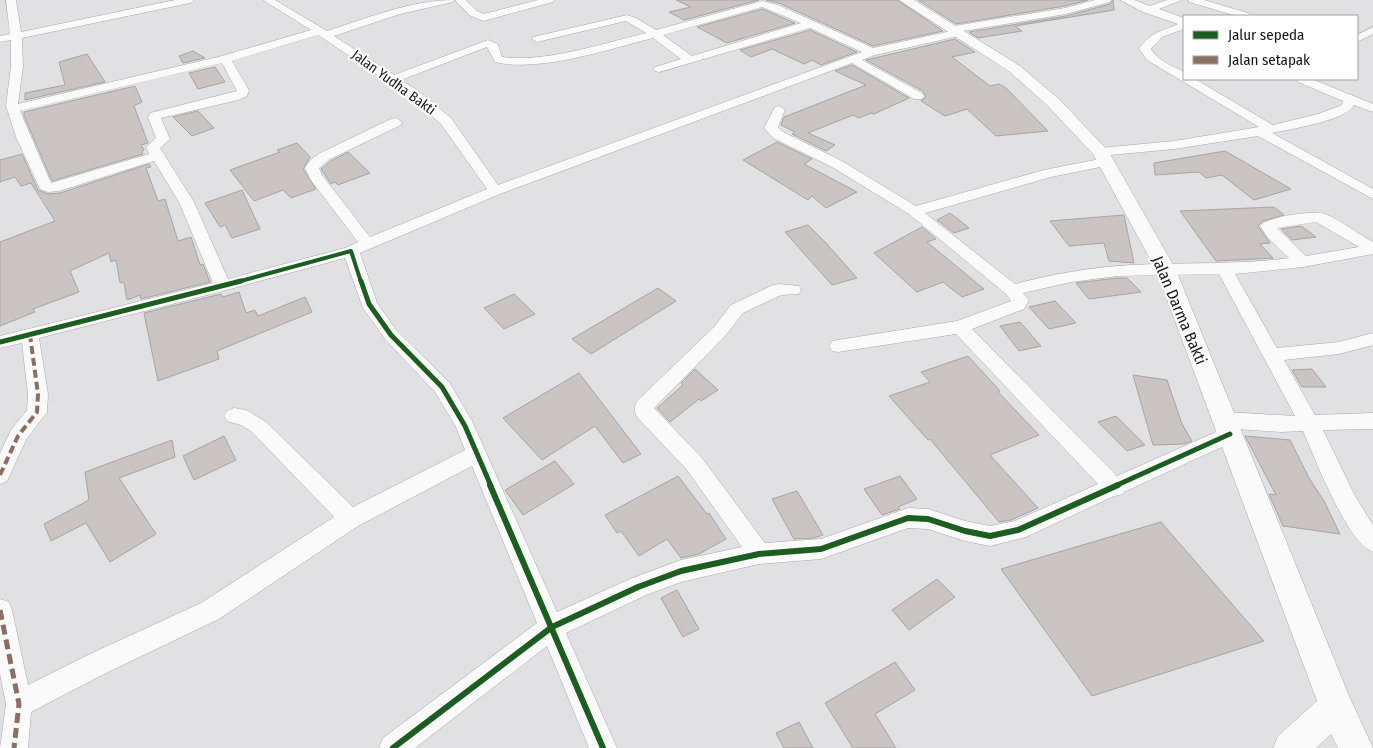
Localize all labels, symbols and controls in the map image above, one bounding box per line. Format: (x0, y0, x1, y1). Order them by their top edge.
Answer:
legend (1183, 15, 1358, 80)
text: Jalur sepeda (1228, 26, 1304, 44)
street label: Jalan Yudha Bakti (348, 46, 439, 119)
text: Jalan setapak (1228, 51, 1310, 69)
street label: Jalan Darma Bakti (1148, 253, 1211, 367)

